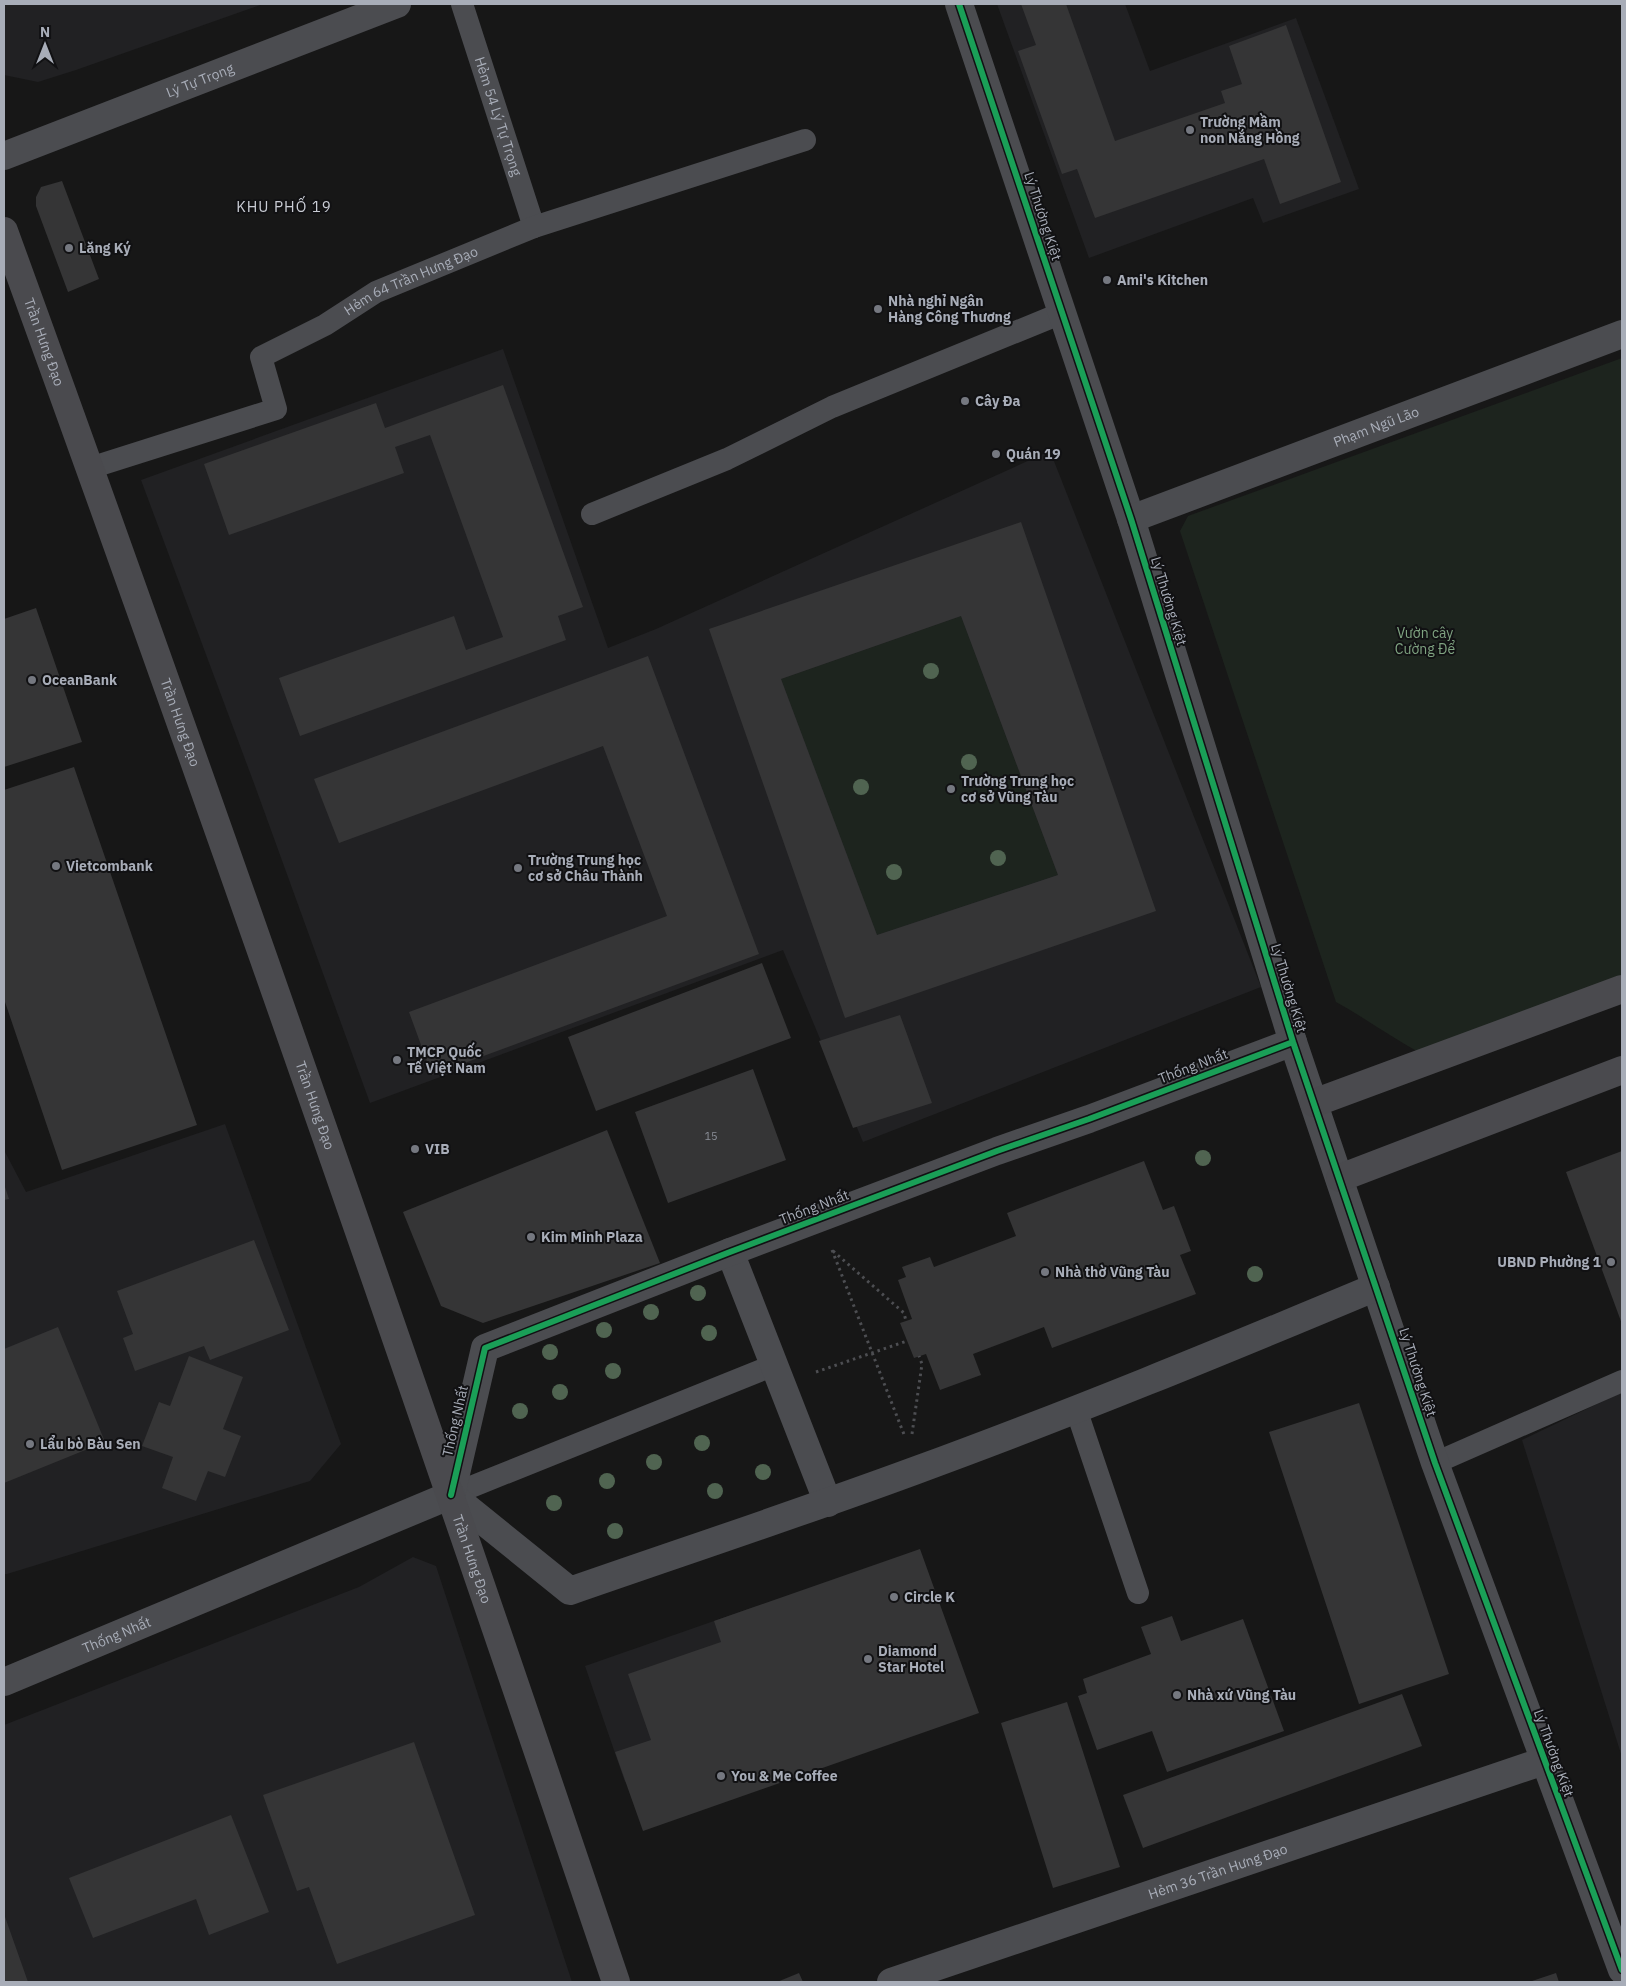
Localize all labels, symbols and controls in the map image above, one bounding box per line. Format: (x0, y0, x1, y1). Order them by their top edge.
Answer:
north arrow (20, 20, 70, 70)
text: N (40, 23, 50, 41)
street label: Hẻm 54 Lý Tự Trọng (471, 54, 526, 179)
street label: Lý Tự Trọng (163, 59, 237, 101)
place label: Trường Mầm non Nắng Hồng (1200, 112, 1300, 147)
marker: Trường Mầm non Nắng Hồng (1184, 124, 1196, 136)
street label: Lý Thường Kiệt (1020, 169, 1066, 263)
district label: KHU PHỐ 19 (236, 195, 332, 216)
place label: Lăng Ký (79, 239, 131, 257)
marker: Lăng Ký (63, 242, 75, 254)
street label: Hẻm 64 Trần Hưng Đạo (341, 242, 481, 319)
place label: Ami's Kitchen (1117, 271, 1208, 289)
marker: Ami's Kitchen (1101, 274, 1113, 286)
place label: Nhà nghỉ Ngân Hàng Công Thương (888, 292, 1011, 326)
street label: Trần Hưng Đạo (20, 295, 68, 389)
marker: Nhà nghỉ Ngân Hàng Công Thương (872, 303, 884, 315)
place label: Cây Đa (975, 392, 1021, 410)
marker: Cây Đa (959, 395, 971, 407)
street label: Phạm Ngũ Lão (1331, 402, 1422, 451)
place label: Quán 19 (1006, 445, 1061, 463)
marker: Quán 19 (990, 448, 1002, 460)
street label: Lý Thường Kiệt (1147, 554, 1191, 648)
park label: Vườn cây Cường Để (1395, 624, 1455, 658)
place label: OceanBank (42, 671, 118, 689)
marker: OceanBank (26, 674, 38, 686)
street label: Trần Hưng Đạo (156, 676, 204, 769)
place label: Trường Trung học cơ sở Vũng Tàu (961, 772, 1074, 806)
marker: Trường Trung học cơ sở Vũng Tàu (945, 783, 957, 795)
place label: Trường Trung học cơ sở Châu Thành (528, 851, 643, 885)
place label: Vietcombank (66, 857, 154, 875)
marker: Vietcombank (50, 860, 62, 872)
marker: Trường Trung học cơ sở Châu Thành (512, 862, 524, 874)
street label: Lý Thường Kiệt (1267, 941, 1311, 1035)
place label: TMCP Quốc Tế Việt Nam (407, 1042, 486, 1077)
street label: Thống Nhất (1156, 1045, 1230, 1087)
marker: TMCP Quốc Tế Việt Nam (391, 1054, 403, 1066)
street label: Trần Hưng Đạo (291, 1059, 339, 1152)
house number: 15 (704, 1129, 718, 1143)
place label: VIB (425, 1140, 450, 1158)
marker: VIB (409, 1143, 421, 1155)
street label: Thống Nhất (777, 1186, 851, 1228)
place label: Kim Minh Plaza (541, 1228, 643, 1246)
marker: Kim Minh Plaza (525, 1231, 537, 1243)
place label: UBND Phường 1 (1497, 1253, 1602, 1271)
marker: UBND Phường 1 (1605, 1256, 1617, 1268)
place label: Nhà thờ Vũng Tàu (1055, 1263, 1170, 1281)
marker: Nhà thờ Vũng Tàu (1039, 1266, 1051, 1278)
street label: Lý Thường Kiệt (1395, 1325, 1441, 1419)
street label: Thống Nhất (438, 1383, 472, 1458)
place label: Lẩu bò Bàu Sen (40, 1435, 141, 1453)
marker: Lẩu bò Bàu Sen (24, 1438, 36, 1450)
street label: Trần Hưng Đạo (448, 1512, 496, 1606)
place label: Circle K (904, 1588, 955, 1606)
marker: Circle K (888, 1591, 900, 1603)
street label: Thống Nhất (80, 1613, 154, 1657)
place label: Diamond Star Hotel (878, 1642, 944, 1676)
marker: Diamond Star Hotel (862, 1653, 874, 1665)
place label: Nhà xứ Vũng Tàu (1187, 1686, 1296, 1704)
marker: Nhà xứ Vũng Tàu (1171, 1689, 1183, 1701)
street label: Lý Thường Kiệt (1530, 1707, 1578, 1799)
place label: You & Me Coffee (731, 1767, 838, 1785)
marker: You & Me Coffee (715, 1770, 727, 1782)
street label: Hẻm 36 Trần Hưng Đạo (1146, 1839, 1290, 1903)

